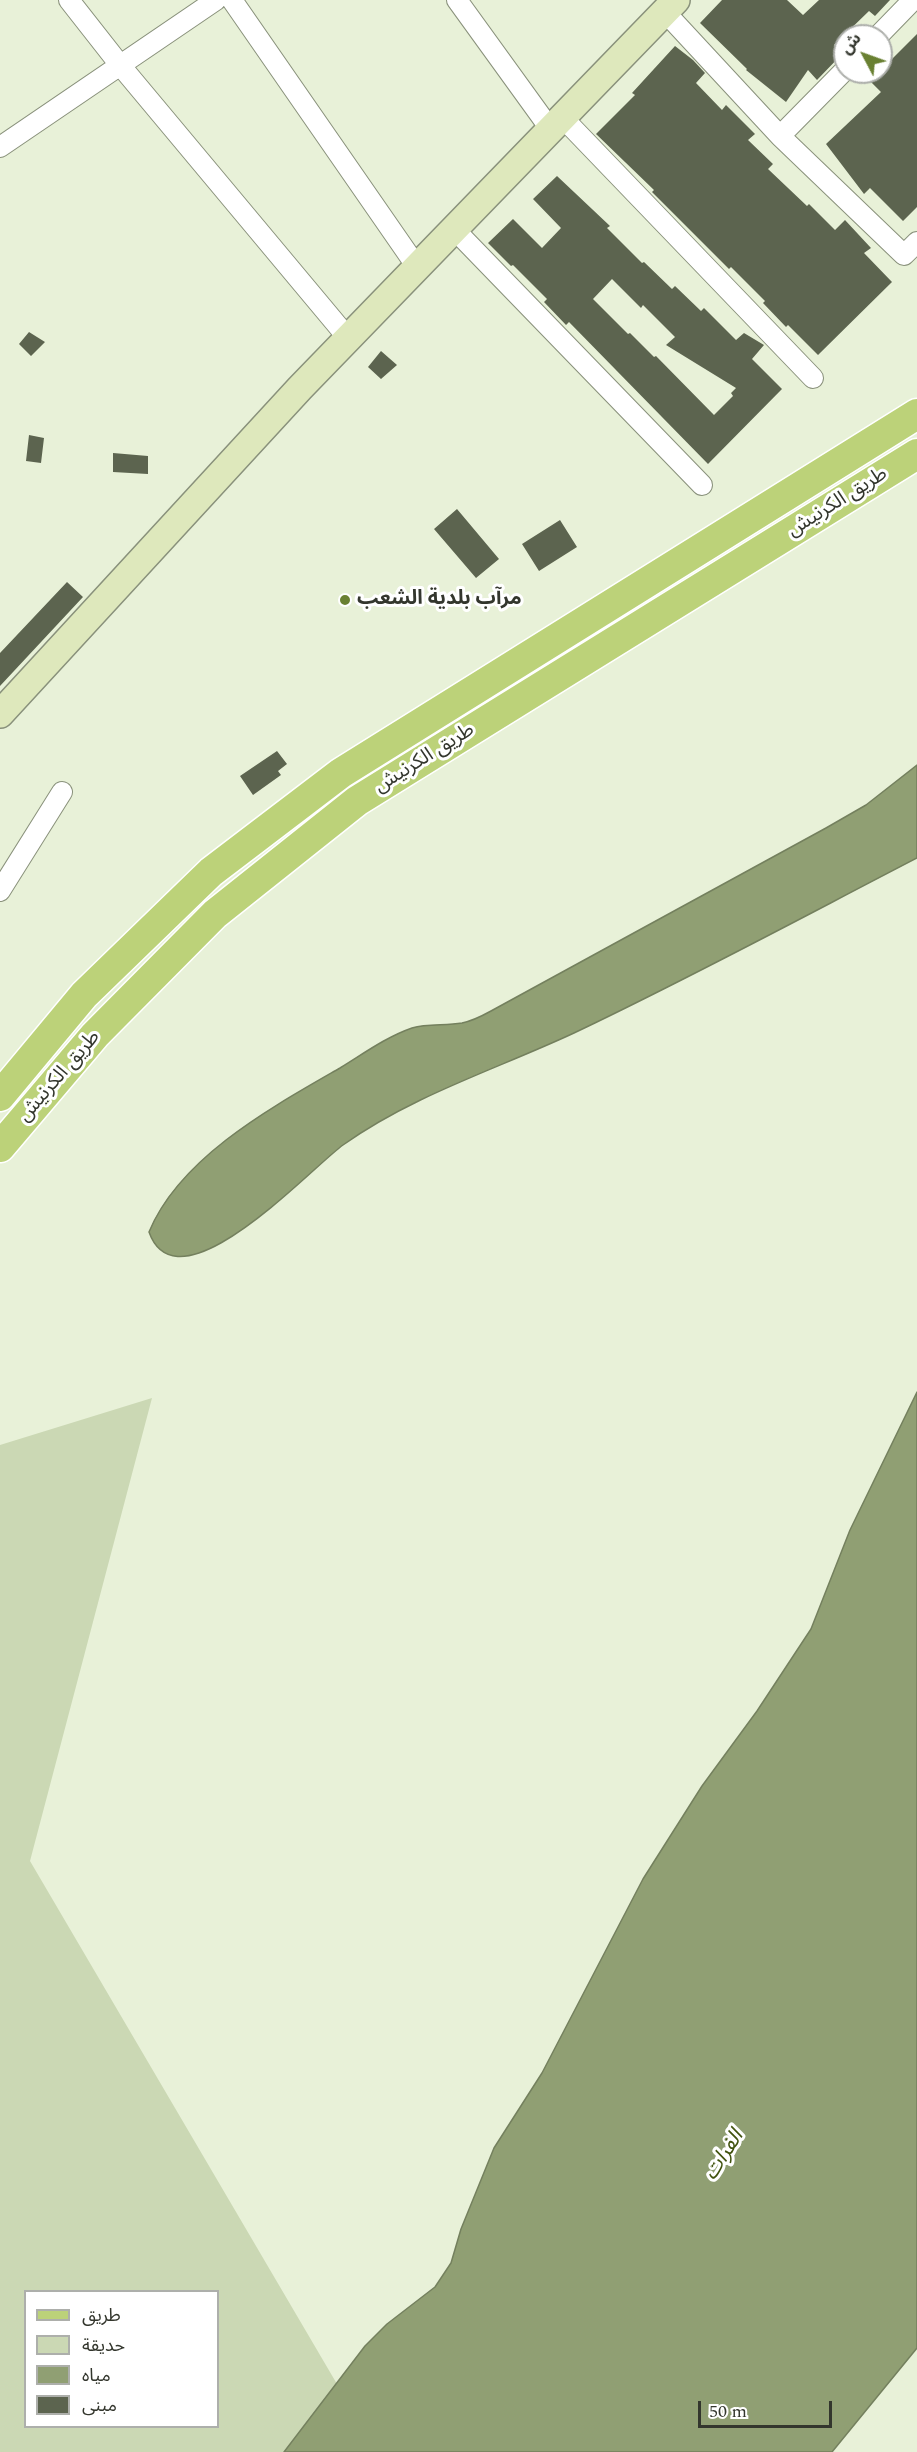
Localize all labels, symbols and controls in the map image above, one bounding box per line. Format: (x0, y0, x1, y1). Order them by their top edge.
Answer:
north arrow (833, 24, 893, 84)
text: ش (835, 27, 867, 60)
street label: طريق الكرنيش (783, 463, 893, 543)
place label: مرآب بلدية الشعب (357, 588, 522, 612)
marker: مرآب بلدية الشعب (338, 593, 352, 607)
street label: طريق الكرنيش (370, 719, 480, 799)
street label: طريق الكرنيش (14, 1026, 106, 1128)
water label: الفرات (700, 2126, 750, 2186)
legend (24, 2290, 219, 2428)
text: طريق (82, 2302, 121, 2329)
text: حديقة (82, 2332, 125, 2359)
text: مياه (82, 2362, 111, 2389)
scale bar (701, 2389, 834, 2427)
text: مبنى (82, 2392, 117, 2419)
text: 50 m (709, 2398, 747, 2425)

